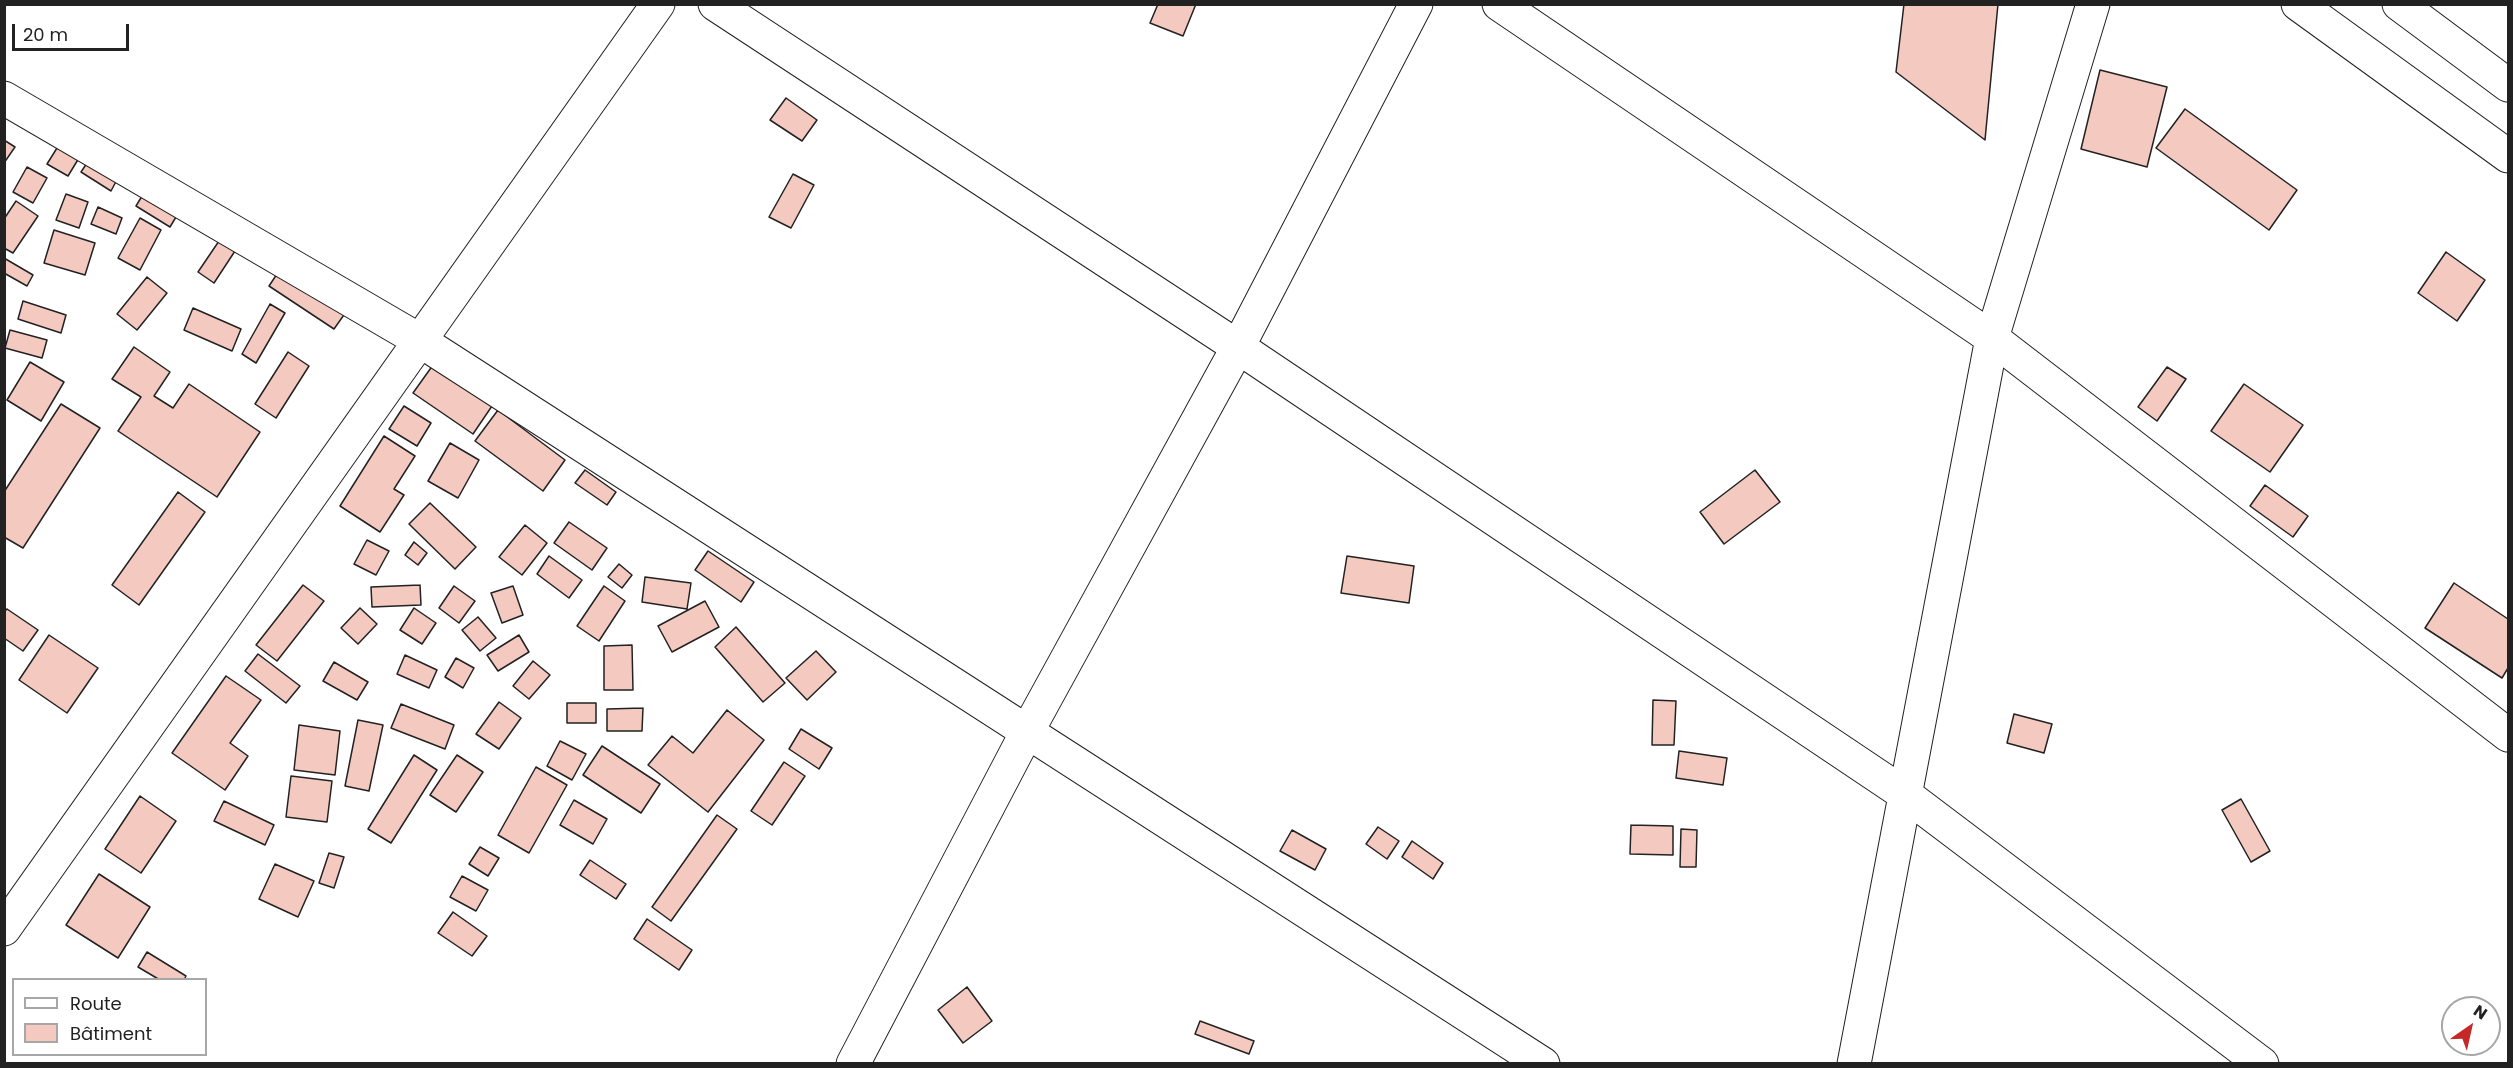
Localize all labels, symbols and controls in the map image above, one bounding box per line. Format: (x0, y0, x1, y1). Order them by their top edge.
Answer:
scale bar (15, 12, 132, 50)
text: 20 m (23, 22, 68, 47)
legend (12, 978, 207, 1056)
text: Route (70, 991, 122, 1016)
north arrow (2441, 996, 2501, 1056)
text: N (2469, 999, 2492, 1025)
text: Bâtiment (70, 1021, 152, 1046)

